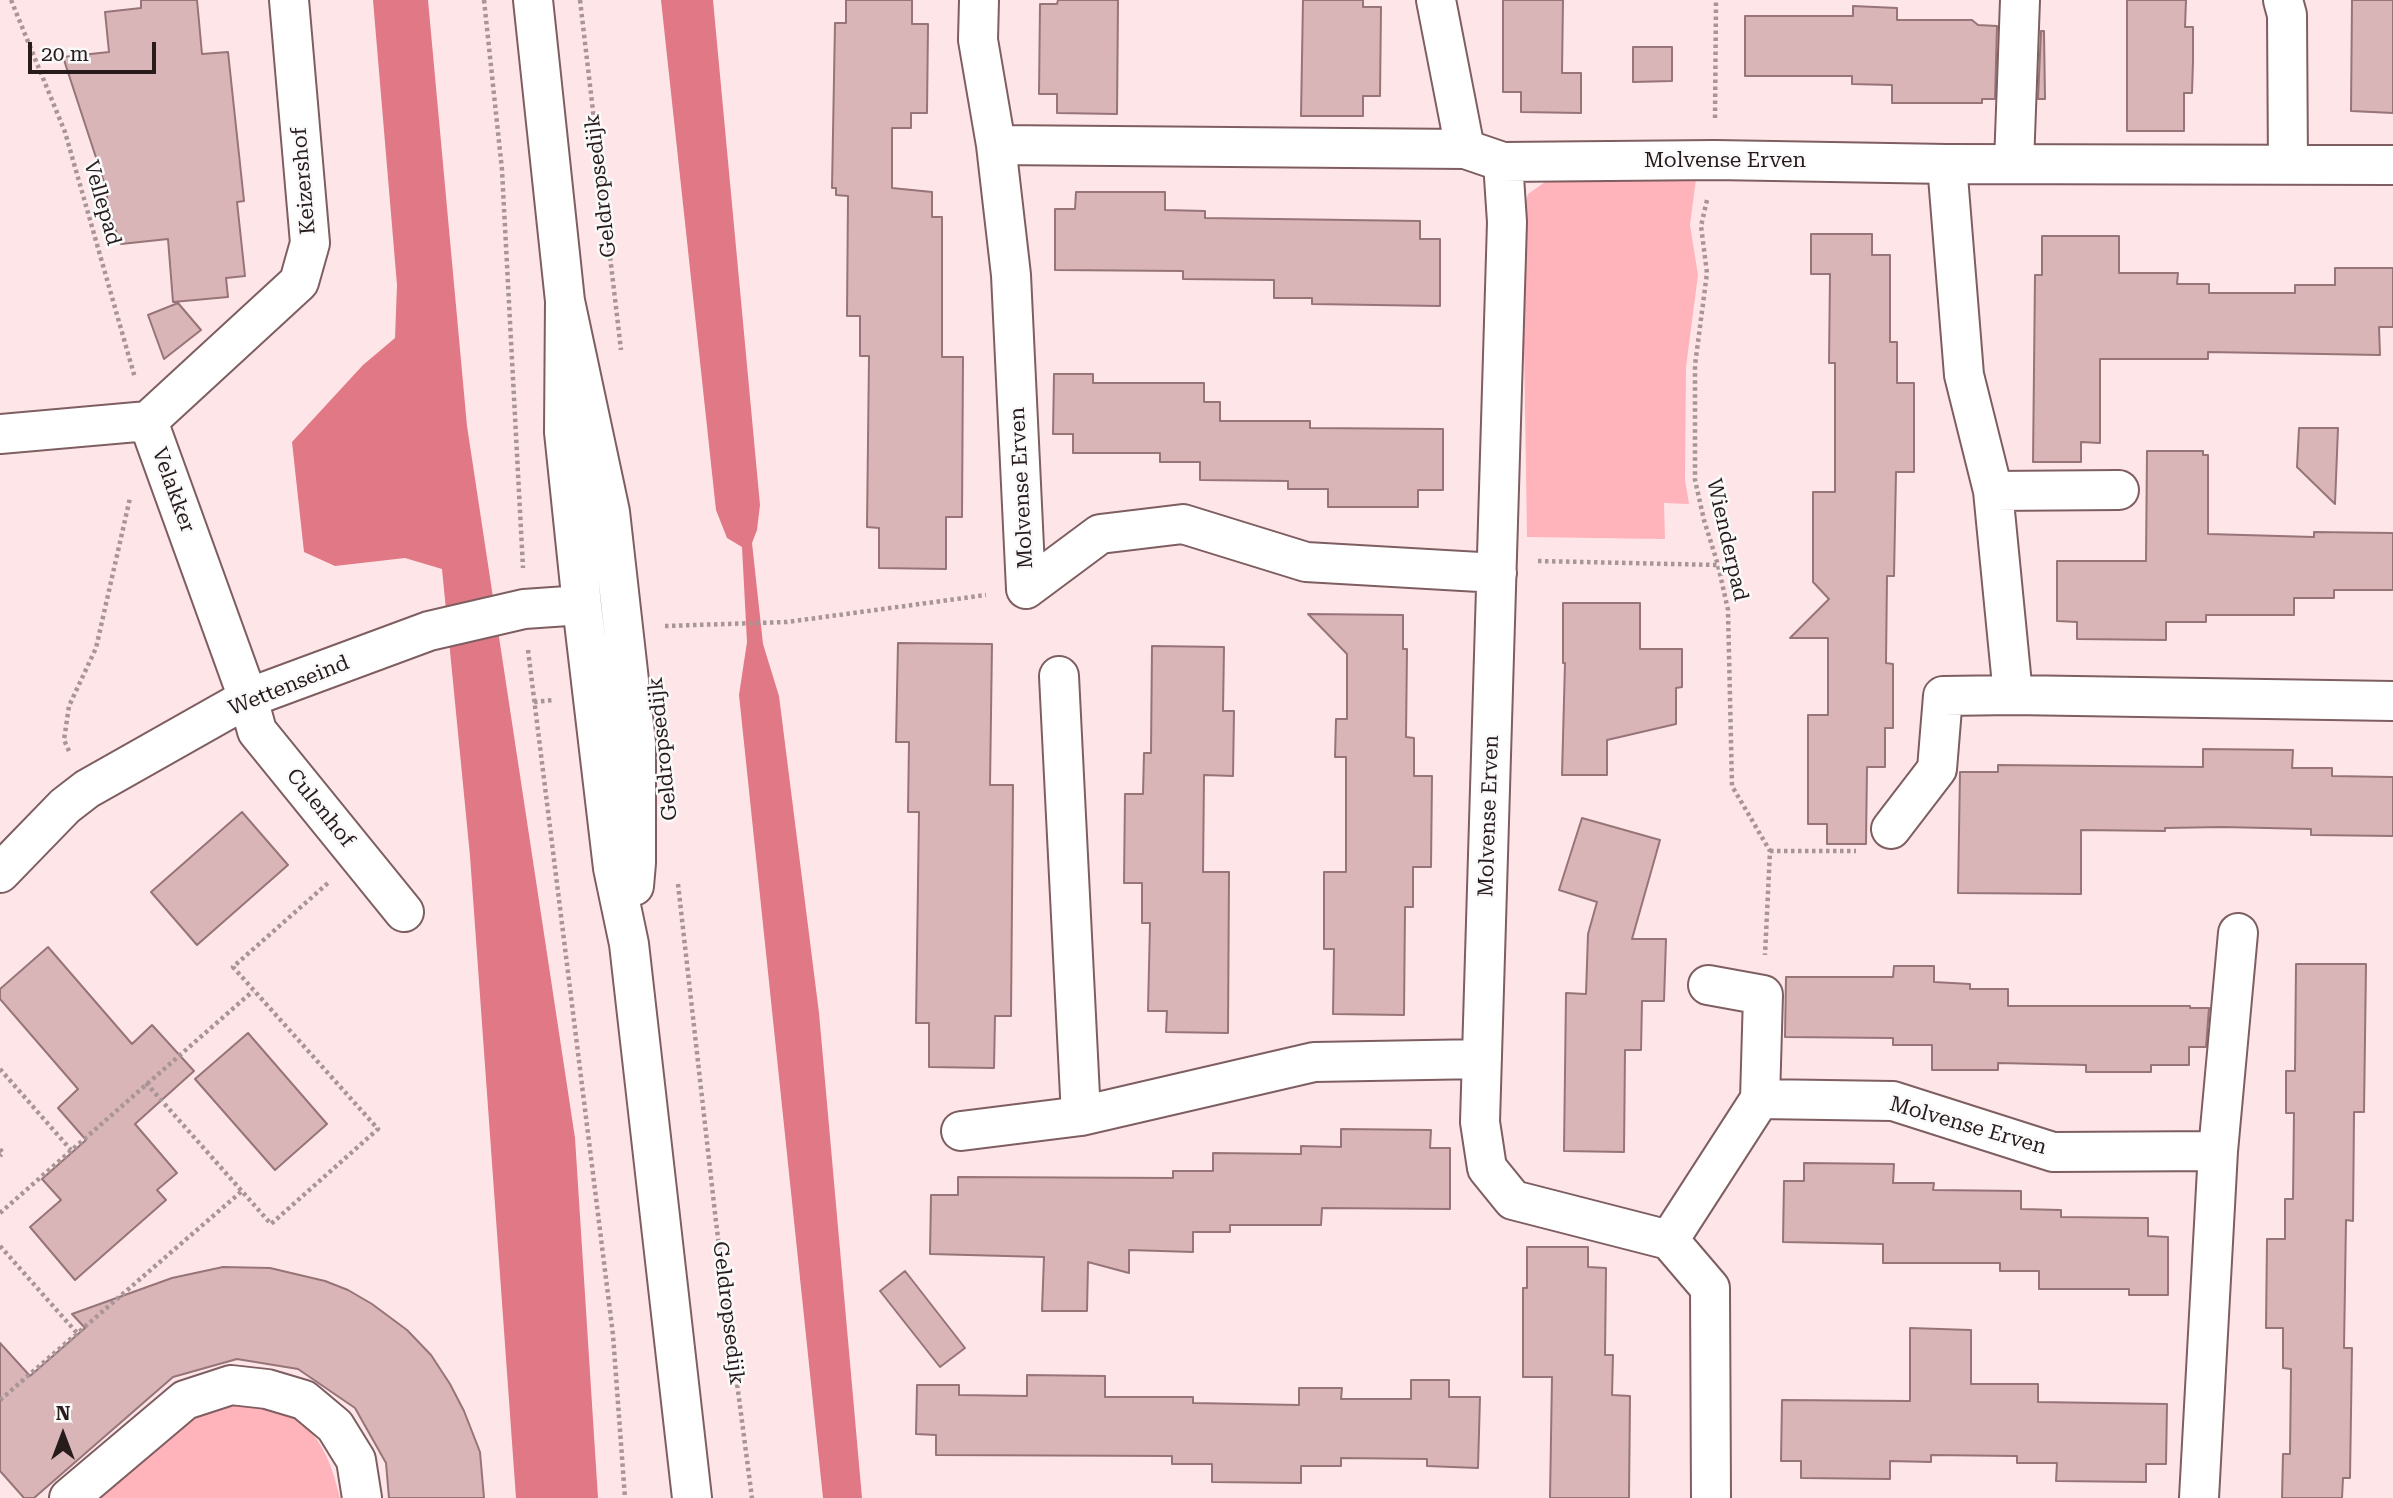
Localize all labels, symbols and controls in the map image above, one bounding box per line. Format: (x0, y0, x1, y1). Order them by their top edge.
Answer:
scale bar (32, 28, 159, 72)
text: 20 m (41, 42, 89, 66)
street label: Geldropsedijk (580, 113, 622, 259)
street label: Keizershof (287, 126, 321, 236)
street label: Molvense Erven (1644, 148, 1806, 174)
street label: Vellepad (78, 157, 126, 249)
street label: Molvense Erven (1005, 406, 1039, 570)
street label: Velakker (146, 444, 200, 536)
street label: Wienderpad (1701, 476, 1753, 604)
street label: Wettenseind (225, 650, 353, 722)
street label: Geldropsedijk (643, 676, 683, 822)
street label: Molvense Erven (1474, 735, 1504, 897)
street label: Culenhof (281, 764, 359, 852)
street label: Molvense Erven (1887, 1092, 2049, 1160)
street label: Geldropsedijk (707, 1240, 749, 1386)
north arrow (28, 1400, 98, 1470)
text: N (56, 1402, 70, 1425)

